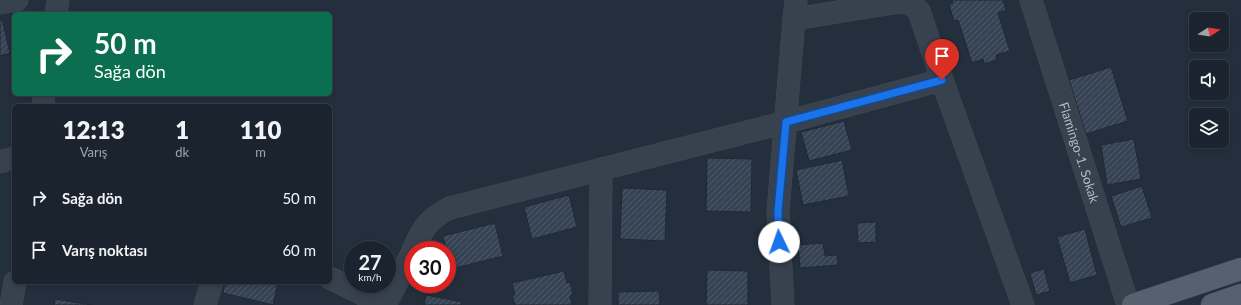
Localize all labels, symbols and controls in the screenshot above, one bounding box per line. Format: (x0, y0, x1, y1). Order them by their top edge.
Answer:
north arrow (1189, 12, 1229, 52)
map controls (1189, 12, 1229, 148)
text: 50 m (94, 26, 157, 60)
icon: right (28, 28, 80, 80)
pin (925, 39, 959, 80)
icon: arrive (931, 45, 953, 67)
text: Sağa dön (94, 60, 166, 82)
button: sound (1189, 60, 1229, 100)
street label: Flamingo-1. Sokak (1056, 100, 1103, 205)
button: layers (1189, 108, 1229, 148)
text: 12:13 (63, 115, 125, 144)
text: 1 (175, 115, 189, 144)
text: 110 (240, 115, 281, 144)
text: Varış (80, 144, 107, 160)
text: dk (175, 144, 189, 160)
text: m (255, 144, 266, 160)
icon: right (28, 187, 50, 209)
text: Sağa dön (62, 189, 123, 207)
text: 50 m (282, 189, 316, 207)
position arrow (758, 221, 800, 263)
icon: arrive (28, 239, 50, 261)
text: Varış noktası (62, 241, 147, 259)
text: 60 m (282, 241, 316, 259)
speed limit sign: 30 (404, 241, 456, 293)
text: 27 (358, 250, 382, 274)
text: km/h (358, 271, 382, 283)

